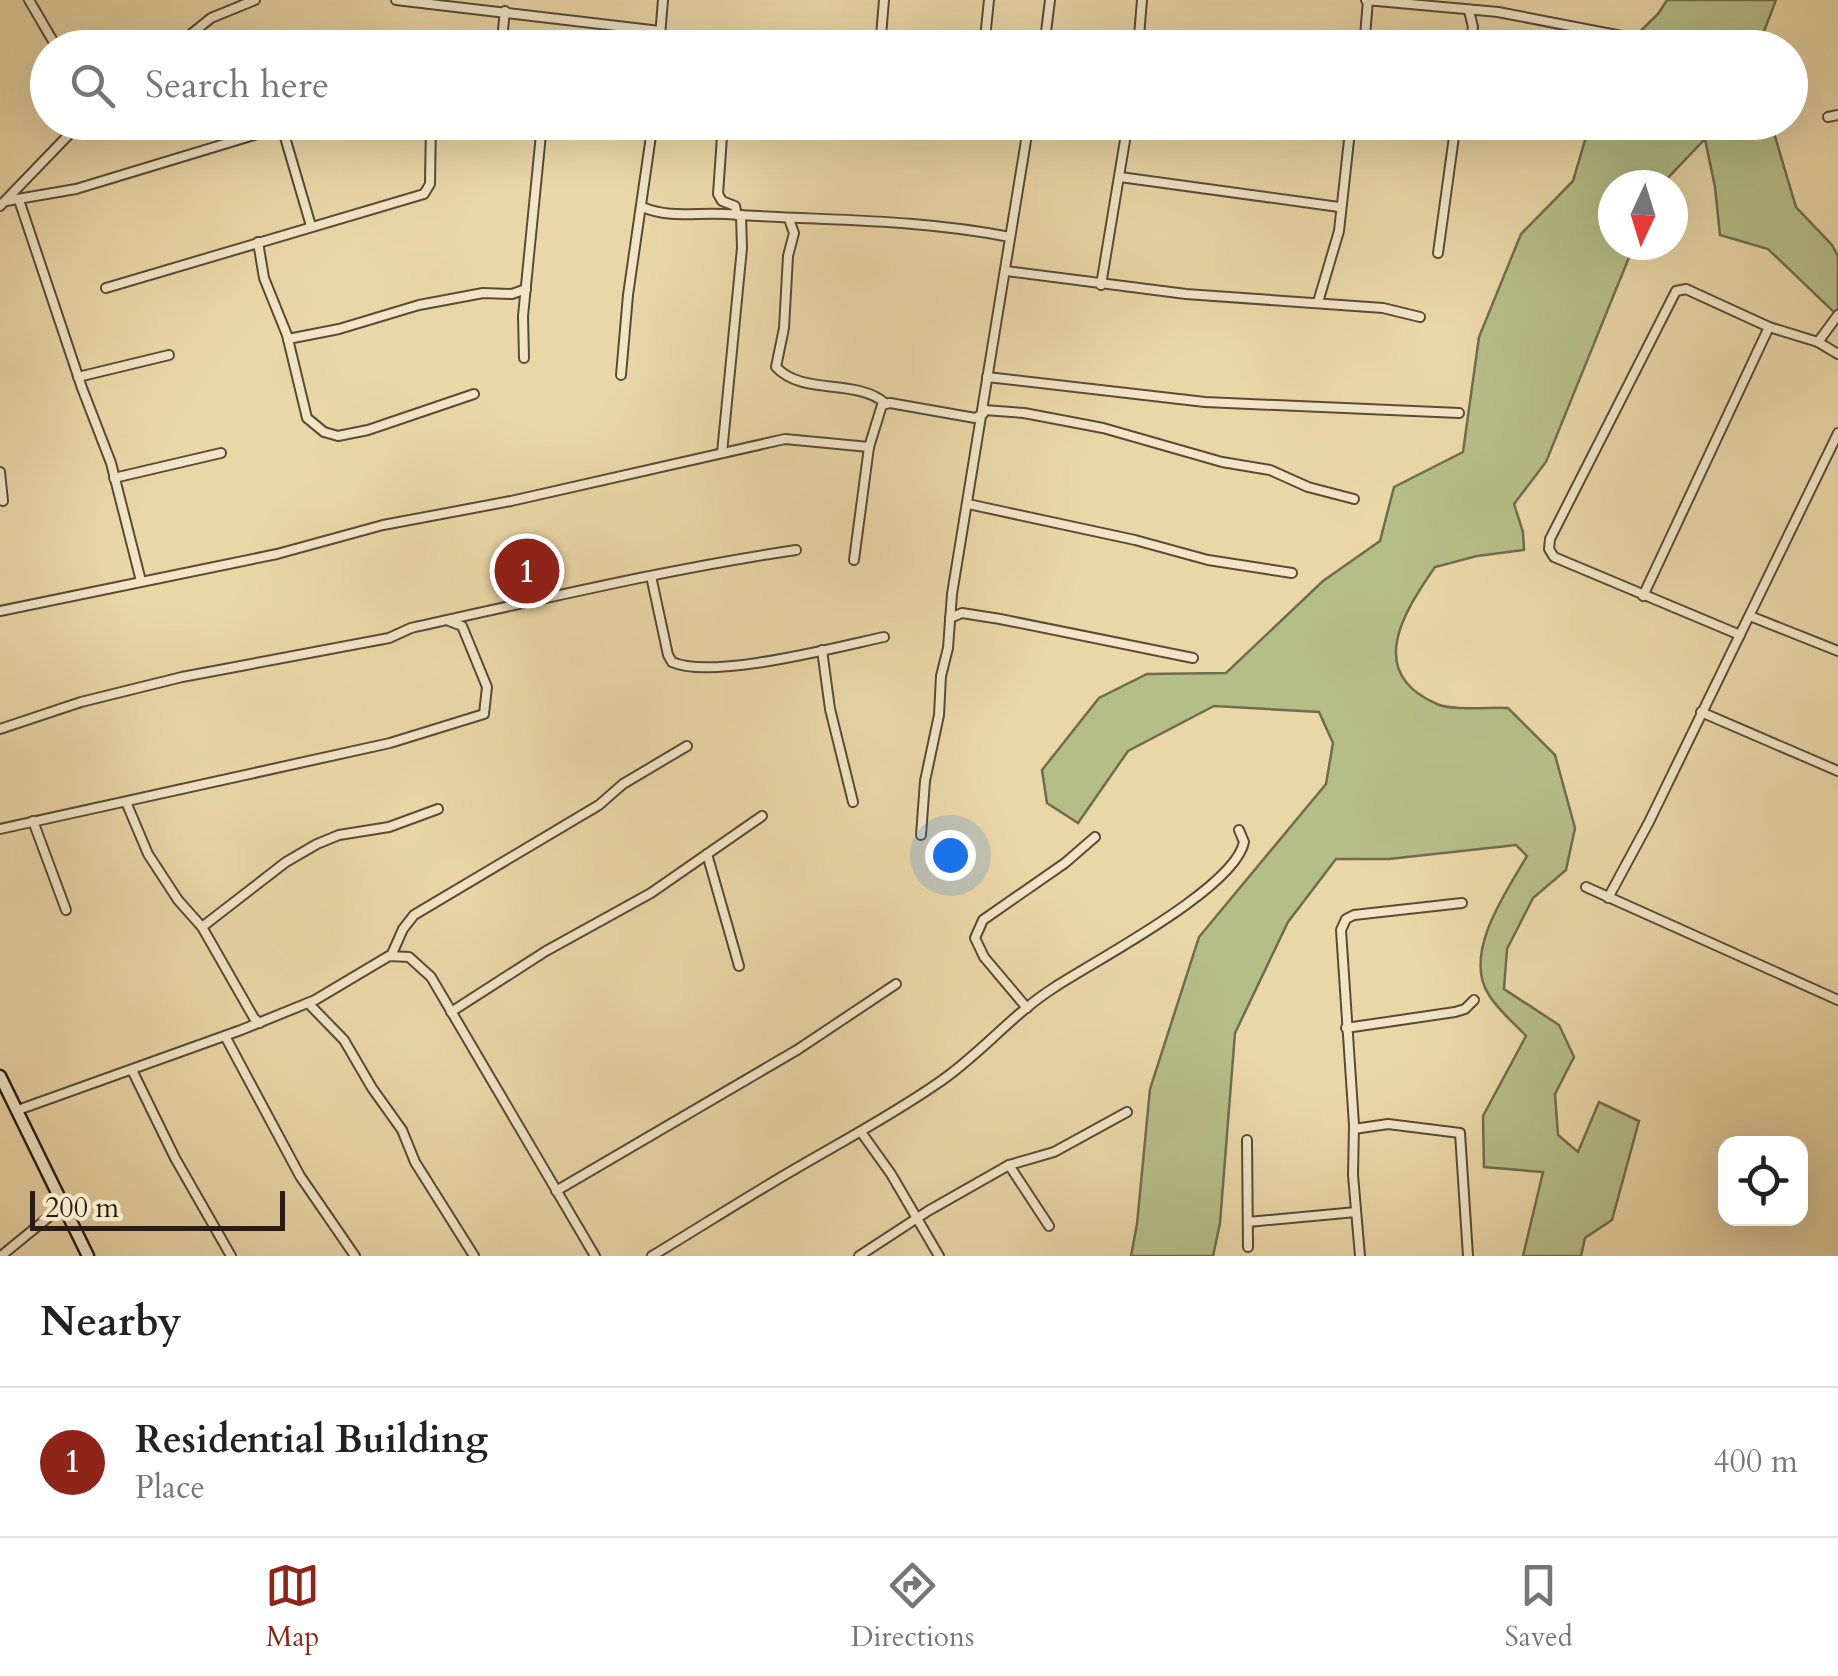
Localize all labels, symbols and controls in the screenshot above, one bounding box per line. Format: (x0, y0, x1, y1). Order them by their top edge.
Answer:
search box (30, 30, 1808, 140)
icon: search (65, 58, 120, 113)
text: Search here (145, 59, 329, 111)
north arrow (1598, 170, 1688, 260)
pin: 1 (494, 534, 560, 608)
your location (925, 830, 976, 881)
map controls (1718, 1136, 1808, 1226)
button: locate (1718, 1136, 1808, 1226)
scale bar (30, 1186, 285, 1230)
text: 200 m (45, 1189, 119, 1227)
text: Nearby (40, 1293, 182, 1350)
text: Residential Building (135, 1414, 488, 1466)
text: 1 (64, 1440, 81, 1484)
text: 400 m (1713, 1440, 1798, 1484)
text: Place (135, 1466, 205, 1510)
tab: Map (265, 1558, 320, 1656)
tab: Directions (851, 1558, 974, 1656)
tab: Saved (1505, 1558, 1573, 1656)

